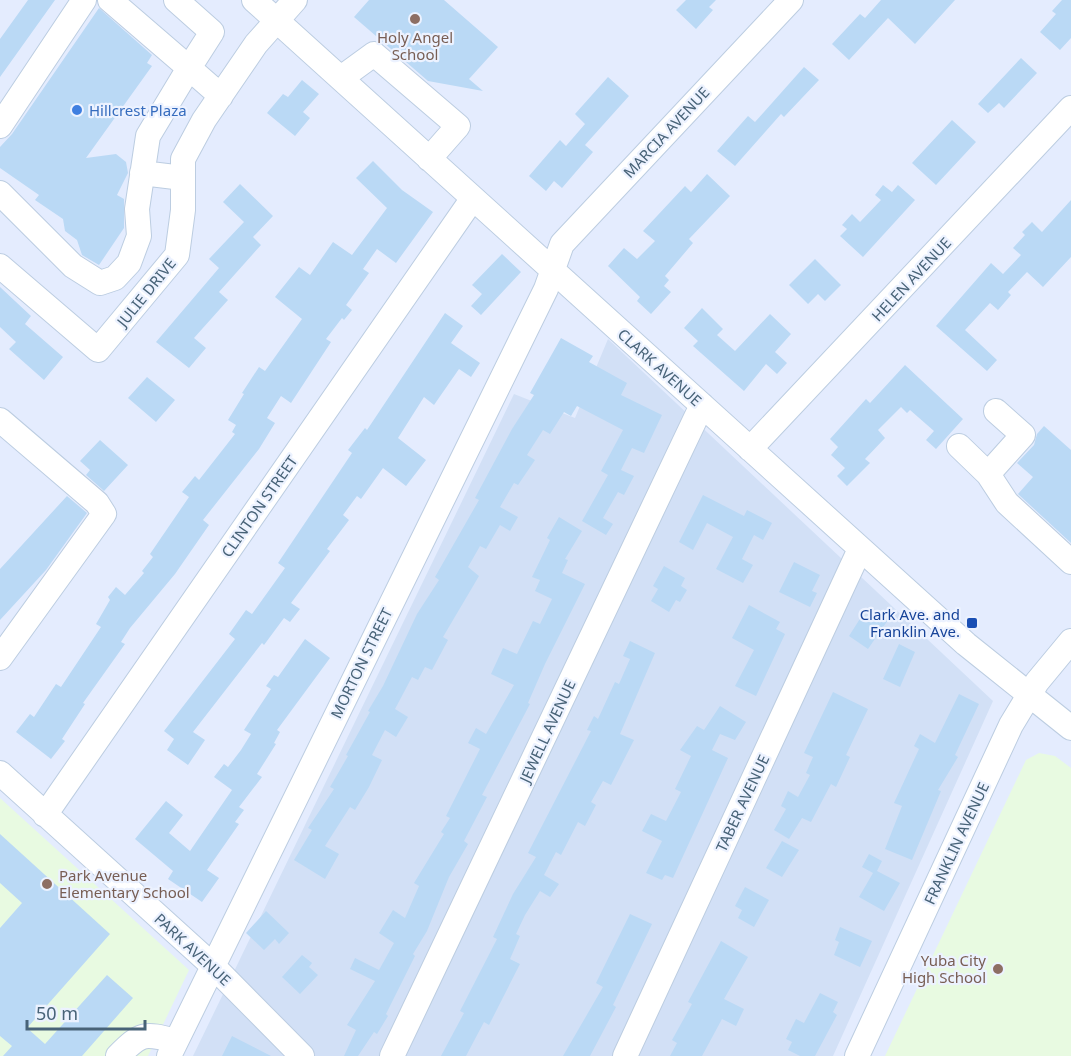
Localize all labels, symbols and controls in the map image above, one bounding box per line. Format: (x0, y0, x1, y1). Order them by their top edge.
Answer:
marker: Holy Angel School (408, 12, 422, 26)
place label: Holy Angel School (377, 27, 453, 64)
street label: MARCIA AVENUE (619, 82, 713, 182)
place label: Hillcrest Plaza (89, 100, 187, 120)
marker: Hillcrest Plaza (70, 103, 84, 117)
street label: HELEN AVENUE (867, 233, 955, 325)
street label: JULIE DRIVE (111, 253, 180, 332)
street label: CLARK AVENUE (614, 324, 706, 410)
street label: CLINTON STREET (216, 451, 302, 561)
street label: MORTON STREET (326, 604, 397, 722)
place label: Clark Ave. and Franklin Ave. (860, 604, 960, 641)
marker: Clark Ave. and Franklin Ave. (965, 616, 979, 630)
street label: JEWELL AVENUE (514, 676, 580, 788)
street label: TABER AVENUE (711, 751, 773, 855)
street label: FRANKLIN AVENUE (919, 779, 993, 907)
place label: Park Avenue Elementary School (59, 865, 190, 902)
marker: Park Avenue Elementary School (40, 877, 54, 891)
street label: PARK AVENUE (151, 908, 235, 990)
place label: Yuba City High School (902, 950, 986, 987)
marker: Yuba City High School (991, 962, 1005, 976)
scale bar (27, 993, 146, 1031)
text: 50 m (36, 1001, 78, 1025)

